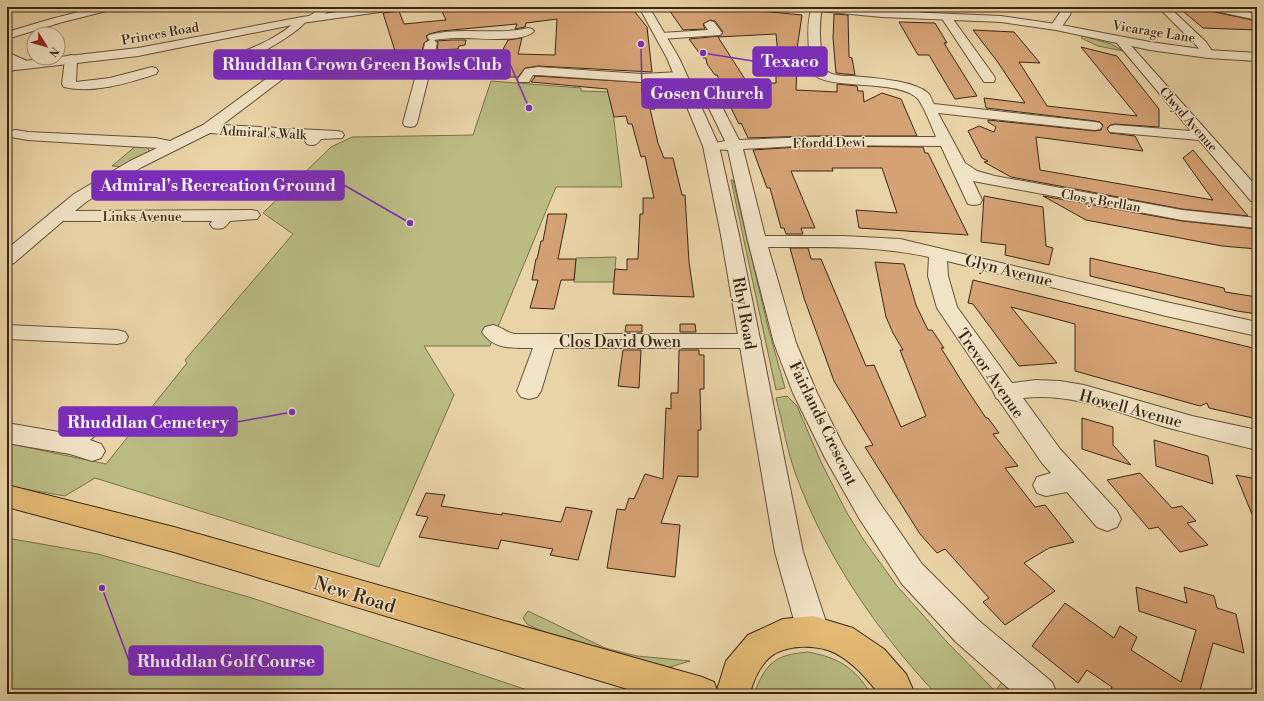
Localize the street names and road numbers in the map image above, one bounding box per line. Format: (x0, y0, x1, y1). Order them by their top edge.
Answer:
street label: Vicarage Lane (1110, 17, 1197, 46)
street label: Princes Road (120, 19, 201, 49)
street label: Clwyd Avenue (1156, 84, 1221, 156)
street label: Admiral's Walk (218, 123, 308, 143)
street label: Ffordd Dewi (792, 134, 866, 152)
street label: Clos y Berllan (1060, 186, 1142, 216)
street label: Links Avenue (102, 209, 182, 225)
street label: Glyn Avenue (963, 250, 1055, 292)
street label: Rhyl Road (728, 275, 760, 351)
street label: Trevor Avenue (952, 325, 1028, 422)
street label: Clos David Owen (559, 332, 682, 352)
street label: Fairlands Crescent (784, 358, 862, 489)
street label: Howell Avenue (1077, 386, 1185, 432)
street label: New Road (311, 571, 399, 619)

